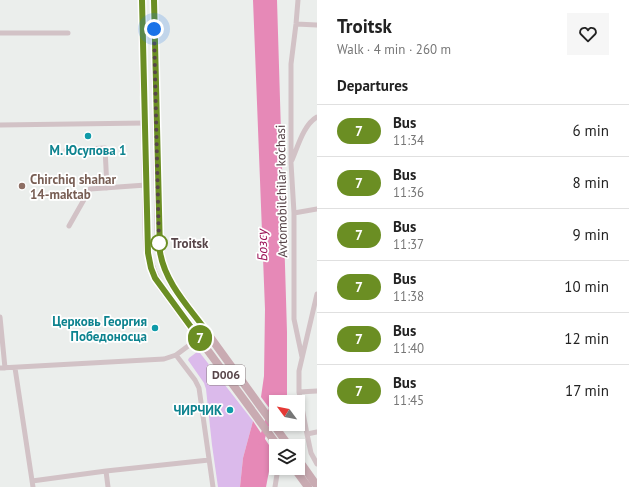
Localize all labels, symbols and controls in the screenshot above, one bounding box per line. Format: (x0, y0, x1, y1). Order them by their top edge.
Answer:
button: heart (567, 13, 609, 55)
text: Troitsk (337, 14, 392, 38)
your location (144, 19, 164, 39)
text: Walk · 4 min · 260 m (337, 41, 451, 58)
text: Departures (337, 76, 408, 95)
text: Bus (393, 113, 416, 132)
text: 6 min (572, 121, 609, 140)
text: 7 (355, 122, 363, 140)
street label: Avtomobilchilar ko‘chasi (272, 124, 291, 258)
marker: М. Юсупова 1 (83, 131, 93, 141)
text: 11:34 (393, 132, 424, 149)
place label: М. Юсупова 1 (50, 142, 126, 159)
text: Bus (393, 165, 416, 184)
place label: Chirchiq shahar 14-maktab (30, 171, 116, 203)
text: 8 min (572, 173, 609, 192)
text: 7 (355, 174, 363, 192)
marker: Chirchiq shahar 14-maktab (17, 181, 27, 191)
text: 11:36 (393, 184, 424, 201)
text: Bus (393, 217, 416, 236)
text: 9 min (572, 225, 609, 244)
text: 7 (355, 226, 363, 244)
water label: Бозсу (253, 228, 271, 261)
marker: Troitsk (150, 234, 168, 252)
place label: Troitsk (171, 235, 209, 252)
text: 11:37 (393, 236, 424, 253)
text: Bus (393, 269, 416, 288)
text: 10 min (564, 277, 609, 296)
text: 7 (355, 278, 363, 296)
text: 11:38 (393, 288, 424, 305)
place label: Церковь Георгия Победоносца (52, 313, 147, 345)
text: Bus (393, 321, 416, 340)
marker: Церковь Георгия Победоносца (150, 323, 160, 333)
line badge: 7 (187, 325, 213, 351)
text: 7 (196, 329, 204, 347)
text: 12 min (564, 329, 609, 348)
text: 7 (355, 330, 363, 348)
text: 11:40 (393, 340, 424, 357)
road number: D006 (207, 365, 245, 385)
text: Bus (393, 373, 416, 392)
text: 17 min (565, 381, 609, 400)
text: 7 (355, 382, 363, 400)
text: 11:45 (393, 392, 424, 409)
north arrow (269, 395, 305, 431)
map controls (269, 395, 305, 475)
place label: ЧИРЧИК (173, 402, 222, 419)
marker: ЧИРЧИК (225, 405, 235, 415)
button: layers (269, 439, 305, 475)

